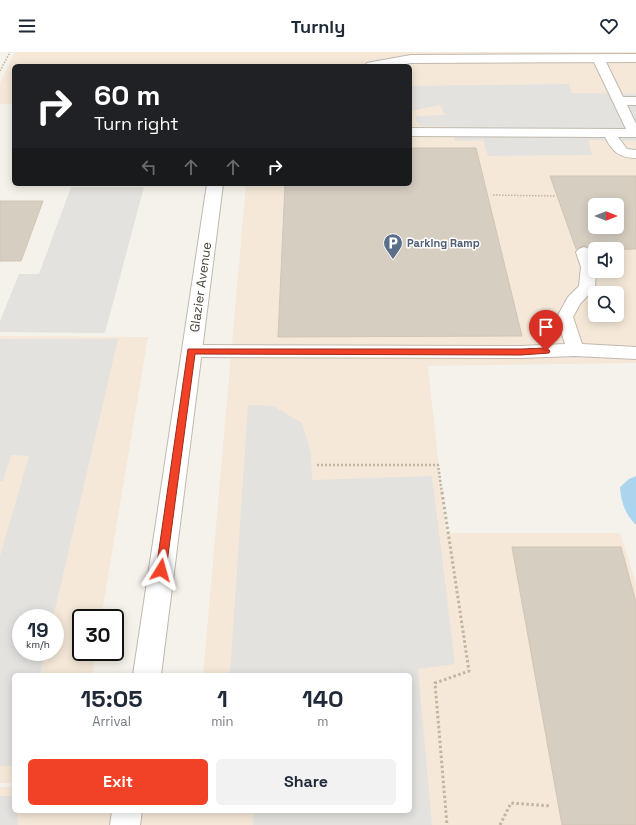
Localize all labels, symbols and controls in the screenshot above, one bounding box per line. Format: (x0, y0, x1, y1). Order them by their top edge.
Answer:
icon: menu (16, 15, 38, 37)
text: Turnly (291, 15, 345, 38)
icon: heart (598, 15, 620, 37)
text: 60 m (94, 77, 160, 113)
icon: right (28, 80, 80, 132)
text: Turn right (94, 112, 178, 135)
icon: left (138, 156, 160, 178)
icon: ahead (180, 156, 202, 178)
icon: ahead (222, 156, 244, 178)
icon: right (264, 156, 286, 178)
north arrow (588, 198, 624, 234)
map controls (588, 198, 624, 322)
parking icon: Parking Ramp (382, 232, 404, 260)
place label: Parking Ramp (407, 236, 480, 250)
street label: Glazier Avenue (186, 241, 215, 333)
button: sound (588, 242, 624, 278)
button: search (588, 286, 624, 322)
pin (529, 310, 563, 351)
icon: arrive (535, 316, 557, 338)
position arrow (140, 549, 182, 591)
speed limit sign: 30 (72, 609, 124, 661)
text: 19 (27, 617, 49, 643)
text: km/h (26, 638, 50, 651)
text: 15:05 (80, 683, 143, 714)
text: 1 (217, 683, 228, 714)
text: 140 (302, 683, 344, 714)
text: Arrival (92, 713, 131, 730)
text: min (211, 713, 234, 730)
text: m (317, 713, 328, 730)
button: Exit (28, 759, 208, 805)
button: Share (216, 759, 396, 805)

